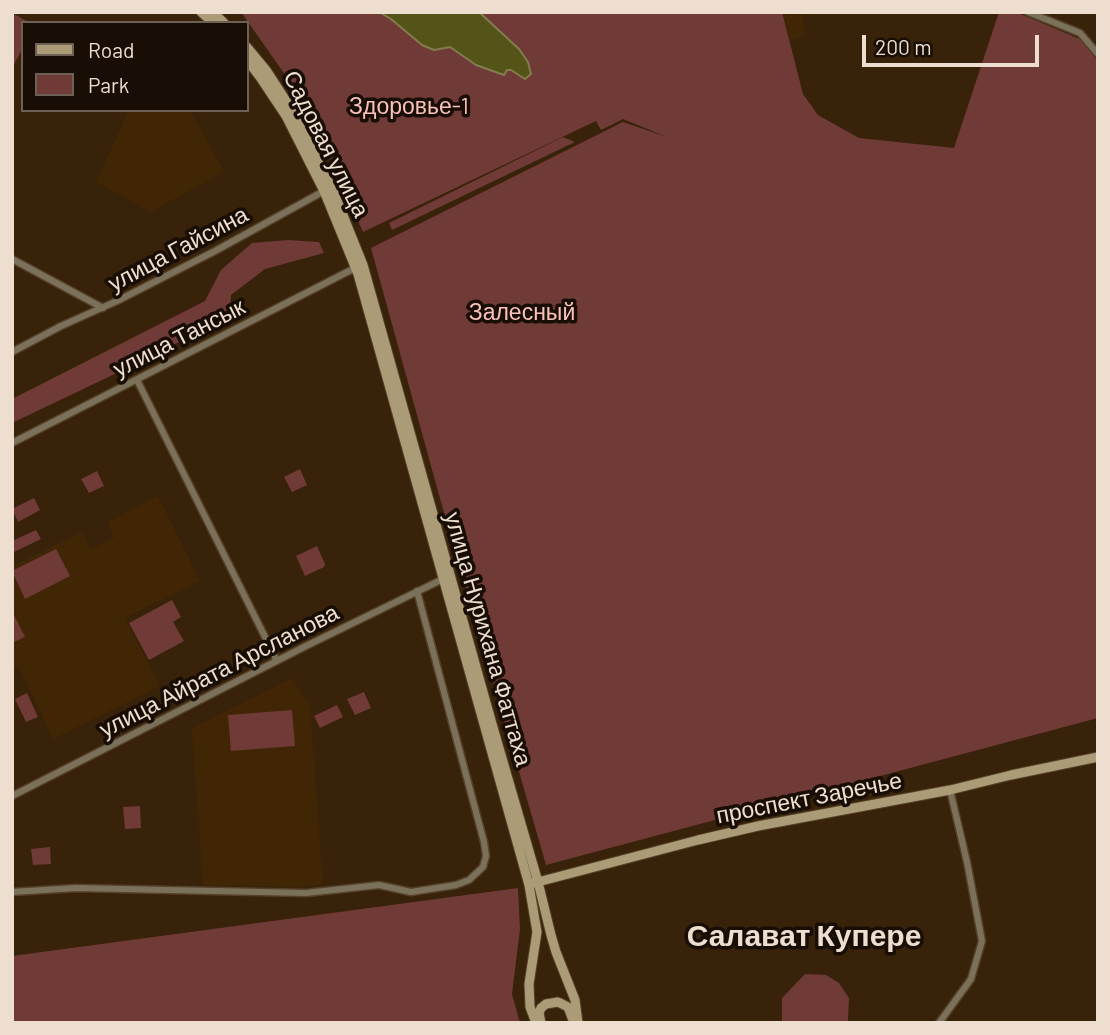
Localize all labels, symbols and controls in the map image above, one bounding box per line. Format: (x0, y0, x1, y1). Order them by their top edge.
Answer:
legend (21, 21, 248, 112)
scale bar (865, 21, 1042, 65)
text: 200 m (875, 34, 932, 59)
text: Road (88, 37, 134, 62)
street label: Садовая улица (277, 66, 375, 222)
text: Park (88, 72, 129, 97)
park label: Здоровье-1 (349, 92, 469, 120)
street label: улица Гайсина (103, 201, 253, 297)
street label: улица Тансык (108, 293, 250, 383)
park label: Залесный (469, 298, 575, 326)
street label: улица Нурихана Фаттаха (439, 509, 537, 769)
street label: улица Айрата Арсланова (95, 599, 343, 743)
street label: проспект Заречье (714, 766, 904, 830)
district label: Салават Купере (687, 918, 921, 954)

